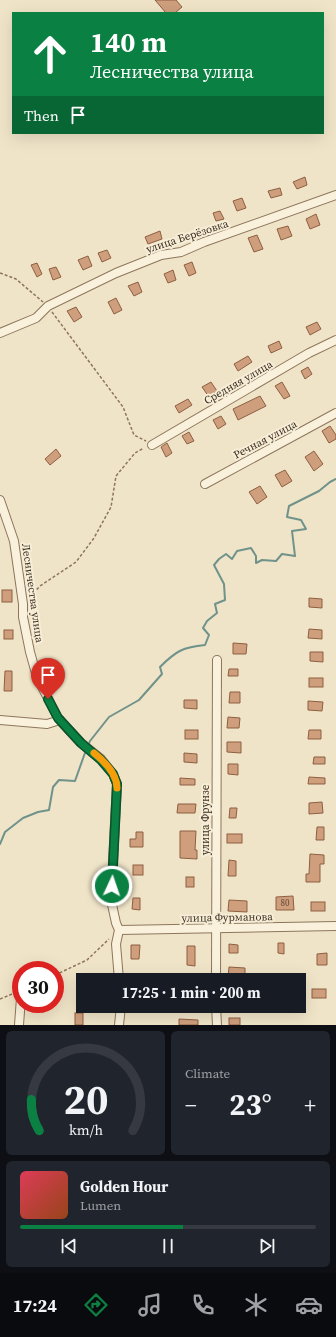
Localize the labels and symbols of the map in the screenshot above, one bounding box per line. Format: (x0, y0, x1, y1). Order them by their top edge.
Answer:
street label: улица Берёзовка (144, 216, 231, 257)
street label: Средняя улица (201, 356, 276, 408)
street label: Речная улица (231, 416, 300, 462)
street label: Лесничества улица (18, 543, 47, 644)
pin (31, 658, 65, 699)
street label: улица Фрунзе (198, 784, 213, 855)
position arrow (91, 865, 133, 907)
house number: 80 (280, 897, 290, 909)
street label: улица Фурманова (181, 909, 273, 926)
speed limit sign: 30 (12, 961, 64, 1013)

